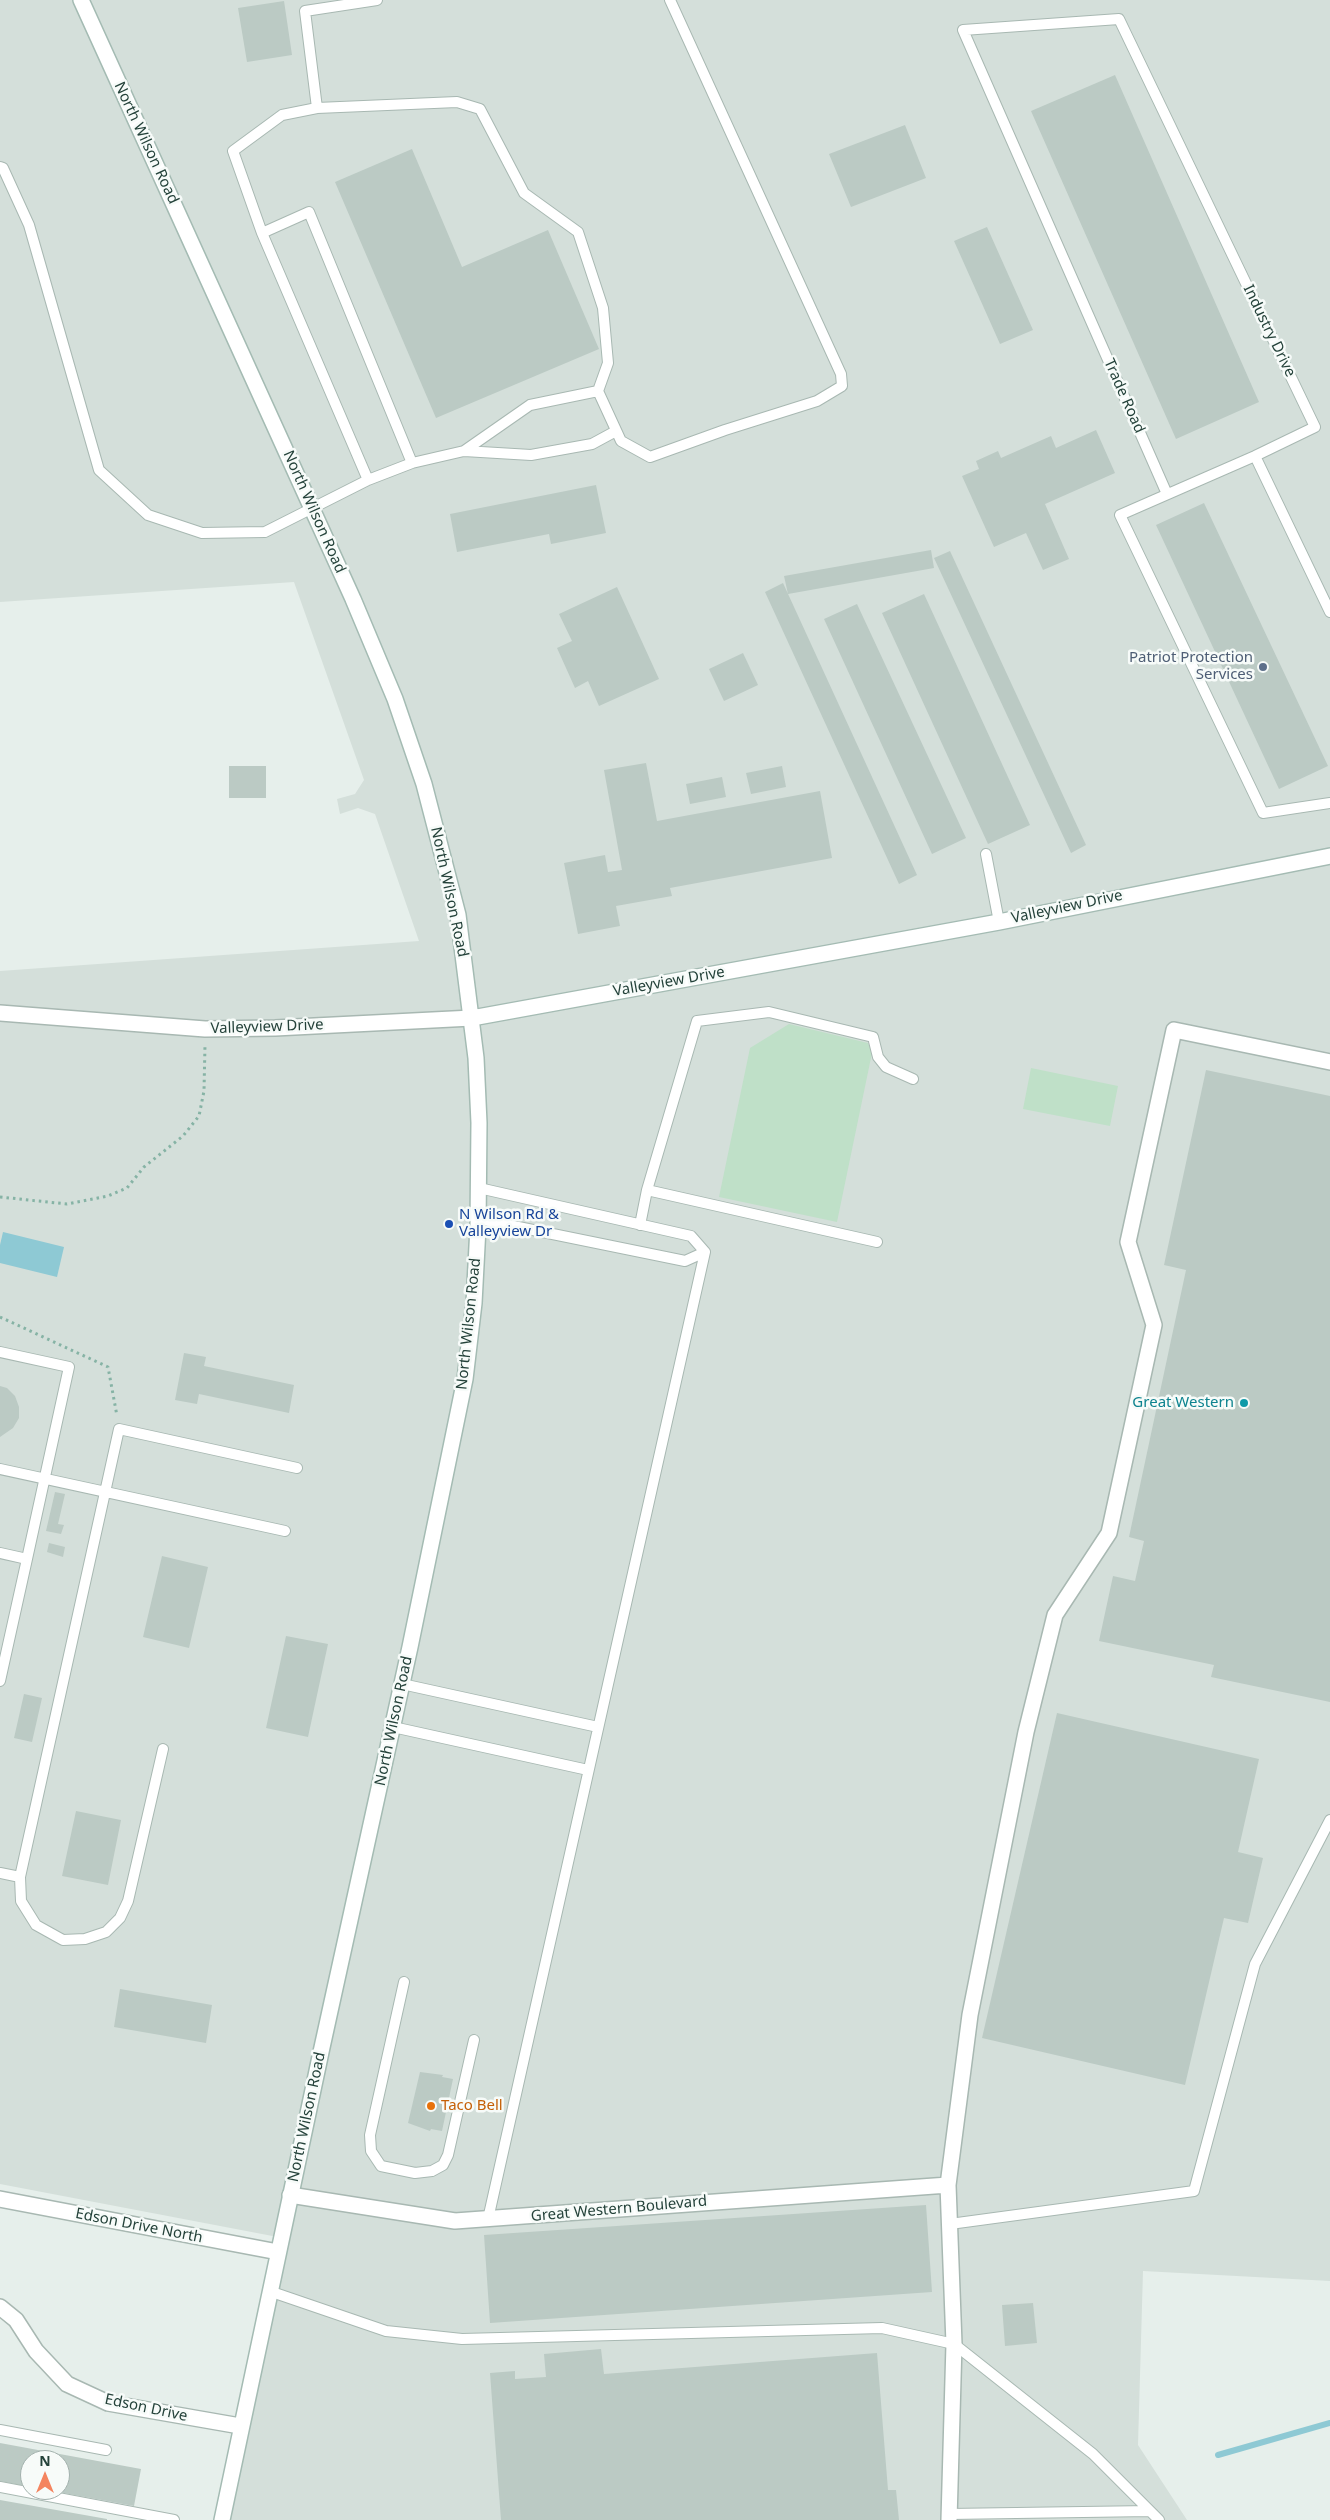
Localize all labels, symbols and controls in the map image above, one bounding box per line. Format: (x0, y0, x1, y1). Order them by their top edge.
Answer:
street label: North Wilson Road (110, 79, 182, 207)
street label: Industry Drive (1239, 282, 1299, 380)
street label: Trade Road (1100, 356, 1148, 436)
street label: North Wilson Road (279, 448, 349, 576)
place label: Patriot Protection Services (1129, 649, 1253, 684)
marker: Patriot Protection Services (1257, 661, 1269, 673)
street label: North Wilson Road (426, 825, 472, 959)
street label: Valleyview Drive (1010, 886, 1124, 928)
street label: Valleyview Drive (612, 963, 726, 1001)
street label: Valleyview Drive (210, 1016, 324, 1038)
place label: N Wilson Rd & Valleyview Dr (459, 1206, 559, 1241)
marker: N Wilson Rd & Valleyview Dr (443, 1218, 455, 1230)
street label: North Wilson Road (453, 1257, 485, 1391)
place label: Great Western (1132, 1394, 1234, 1412)
marker: Great Western (1238, 1397, 1250, 1409)
street label: North Wilson Road (371, 1654, 417, 1788)
street label: North Wilson Road (284, 2050, 330, 2184)
place label: Taco Bell (441, 2097, 503, 2115)
marker: Taco Bell (425, 2100, 437, 2112)
street label: Great Western Boulevard (530, 2192, 708, 2226)
street label: Edson Drive North (74, 2205, 204, 2247)
street label: Edson Drive (103, 2390, 189, 2426)
north arrow (20, 2450, 70, 2500)
text: N (39, 2451, 51, 2470)

